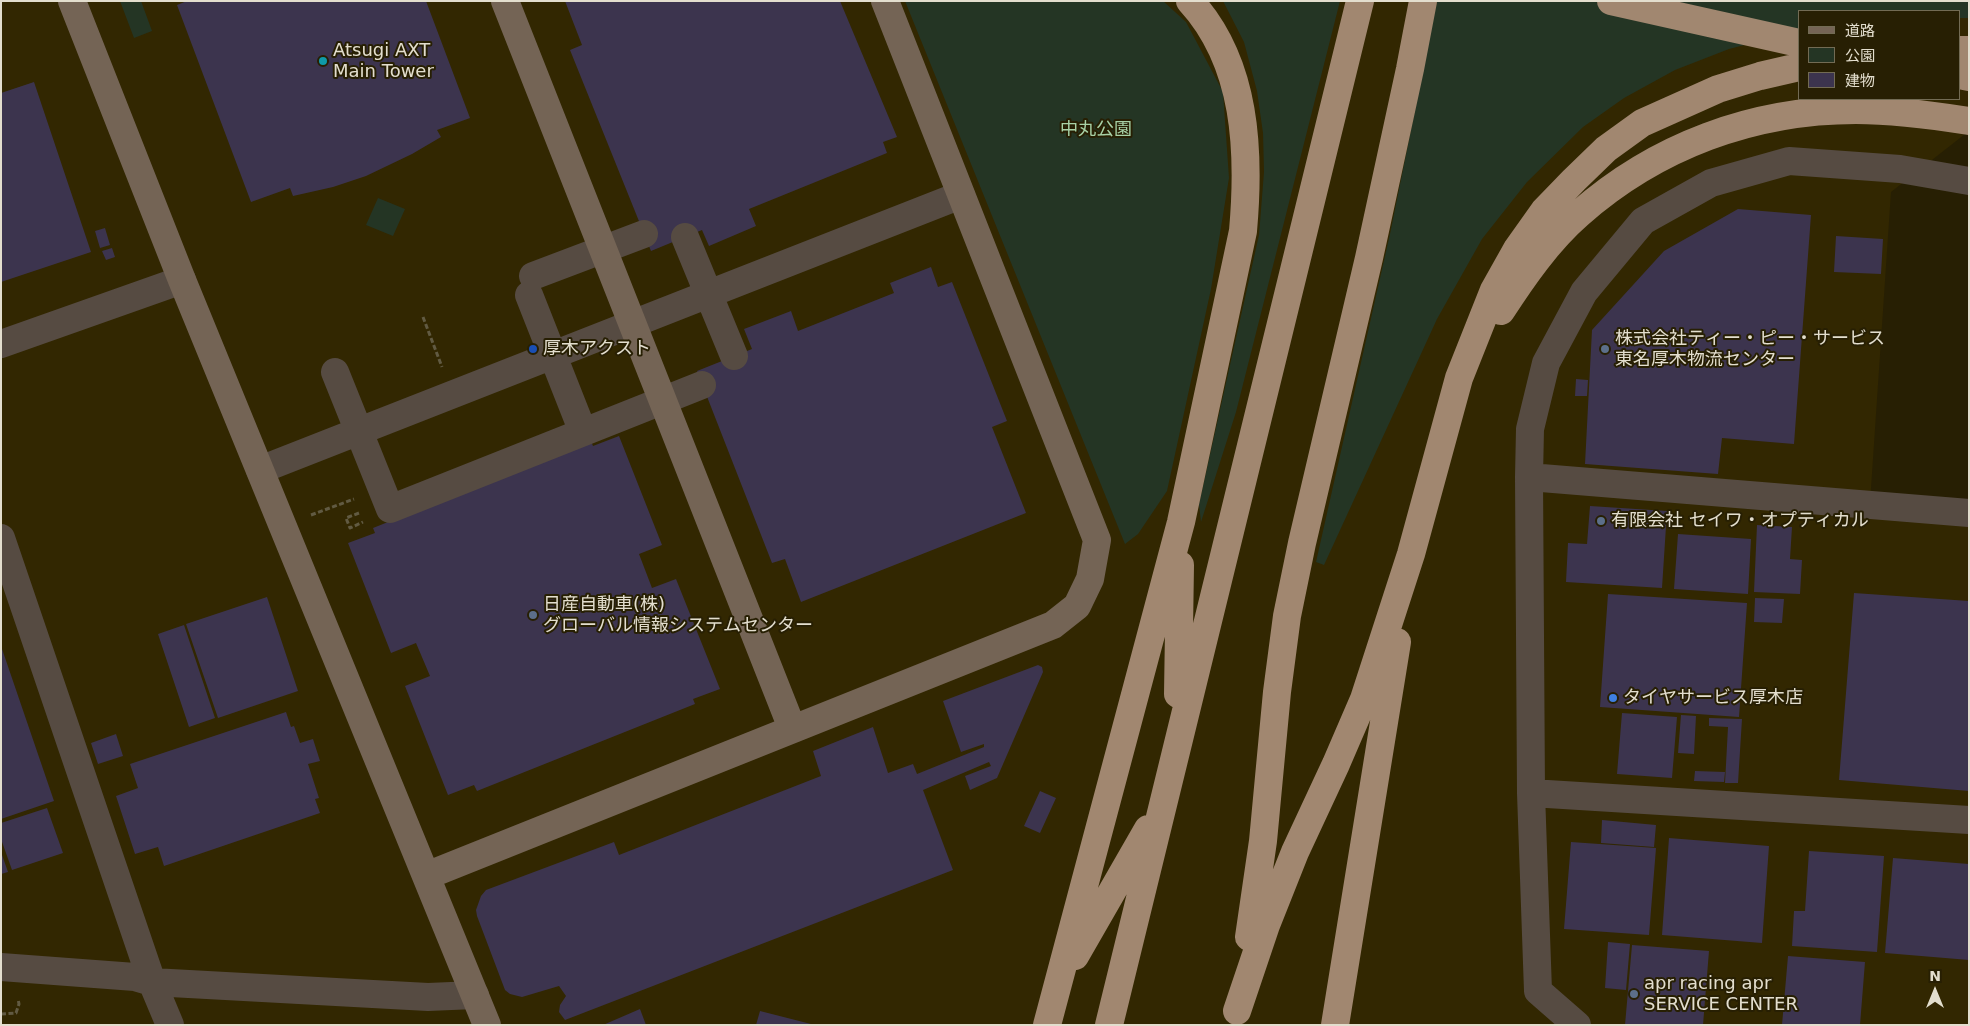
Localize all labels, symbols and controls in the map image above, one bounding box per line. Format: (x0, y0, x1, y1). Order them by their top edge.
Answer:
legend (1798, 10, 1960, 100)
text: 道路 (1845, 22, 1875, 40)
place label: Atsugi AXT Main Tower (333, 40, 434, 82)
text: 公園 (1845, 47, 1875, 65)
marker: Atsugi AXT Main Tower (317, 55, 329, 67)
text: 建物 (1845, 72, 1875, 90)
park label: 中丸公園 (1060, 119, 1132, 141)
place label: 株式会社ティー・ピー・サービス 東名厚木物流センター (1615, 328, 1885, 370)
place label: 厚木アクスト (543, 338, 651, 360)
marker: 厚木アクスト (527, 343, 539, 355)
marker: 株式会社ティー・ピー・サービス 東名厚木物流センター (1599, 343, 1611, 355)
place label: 有限会社 セイワ・オプティカル (1611, 510, 1869, 532)
marker: 有限会社 セイワ・オプティカル (1595, 515, 1607, 527)
place label: 日産自動車(株) グローバル情報システムセンター (543, 594, 813, 636)
marker: 日産自動車(株) グローバル情報システムセンター (527, 609, 539, 621)
place label: タイヤサービス厚木店 (1623, 687, 1803, 709)
marker: タイヤサービス厚木店 (1607, 692, 1619, 704)
north arrow (1910, 966, 1960, 1016)
text: N (1929, 968, 1941, 984)
place label: apr racing apr SERVICE CENTER (1644, 973, 1798, 1016)
marker: apr racing apr SERVICE CENTER (1628, 988, 1640, 1000)

